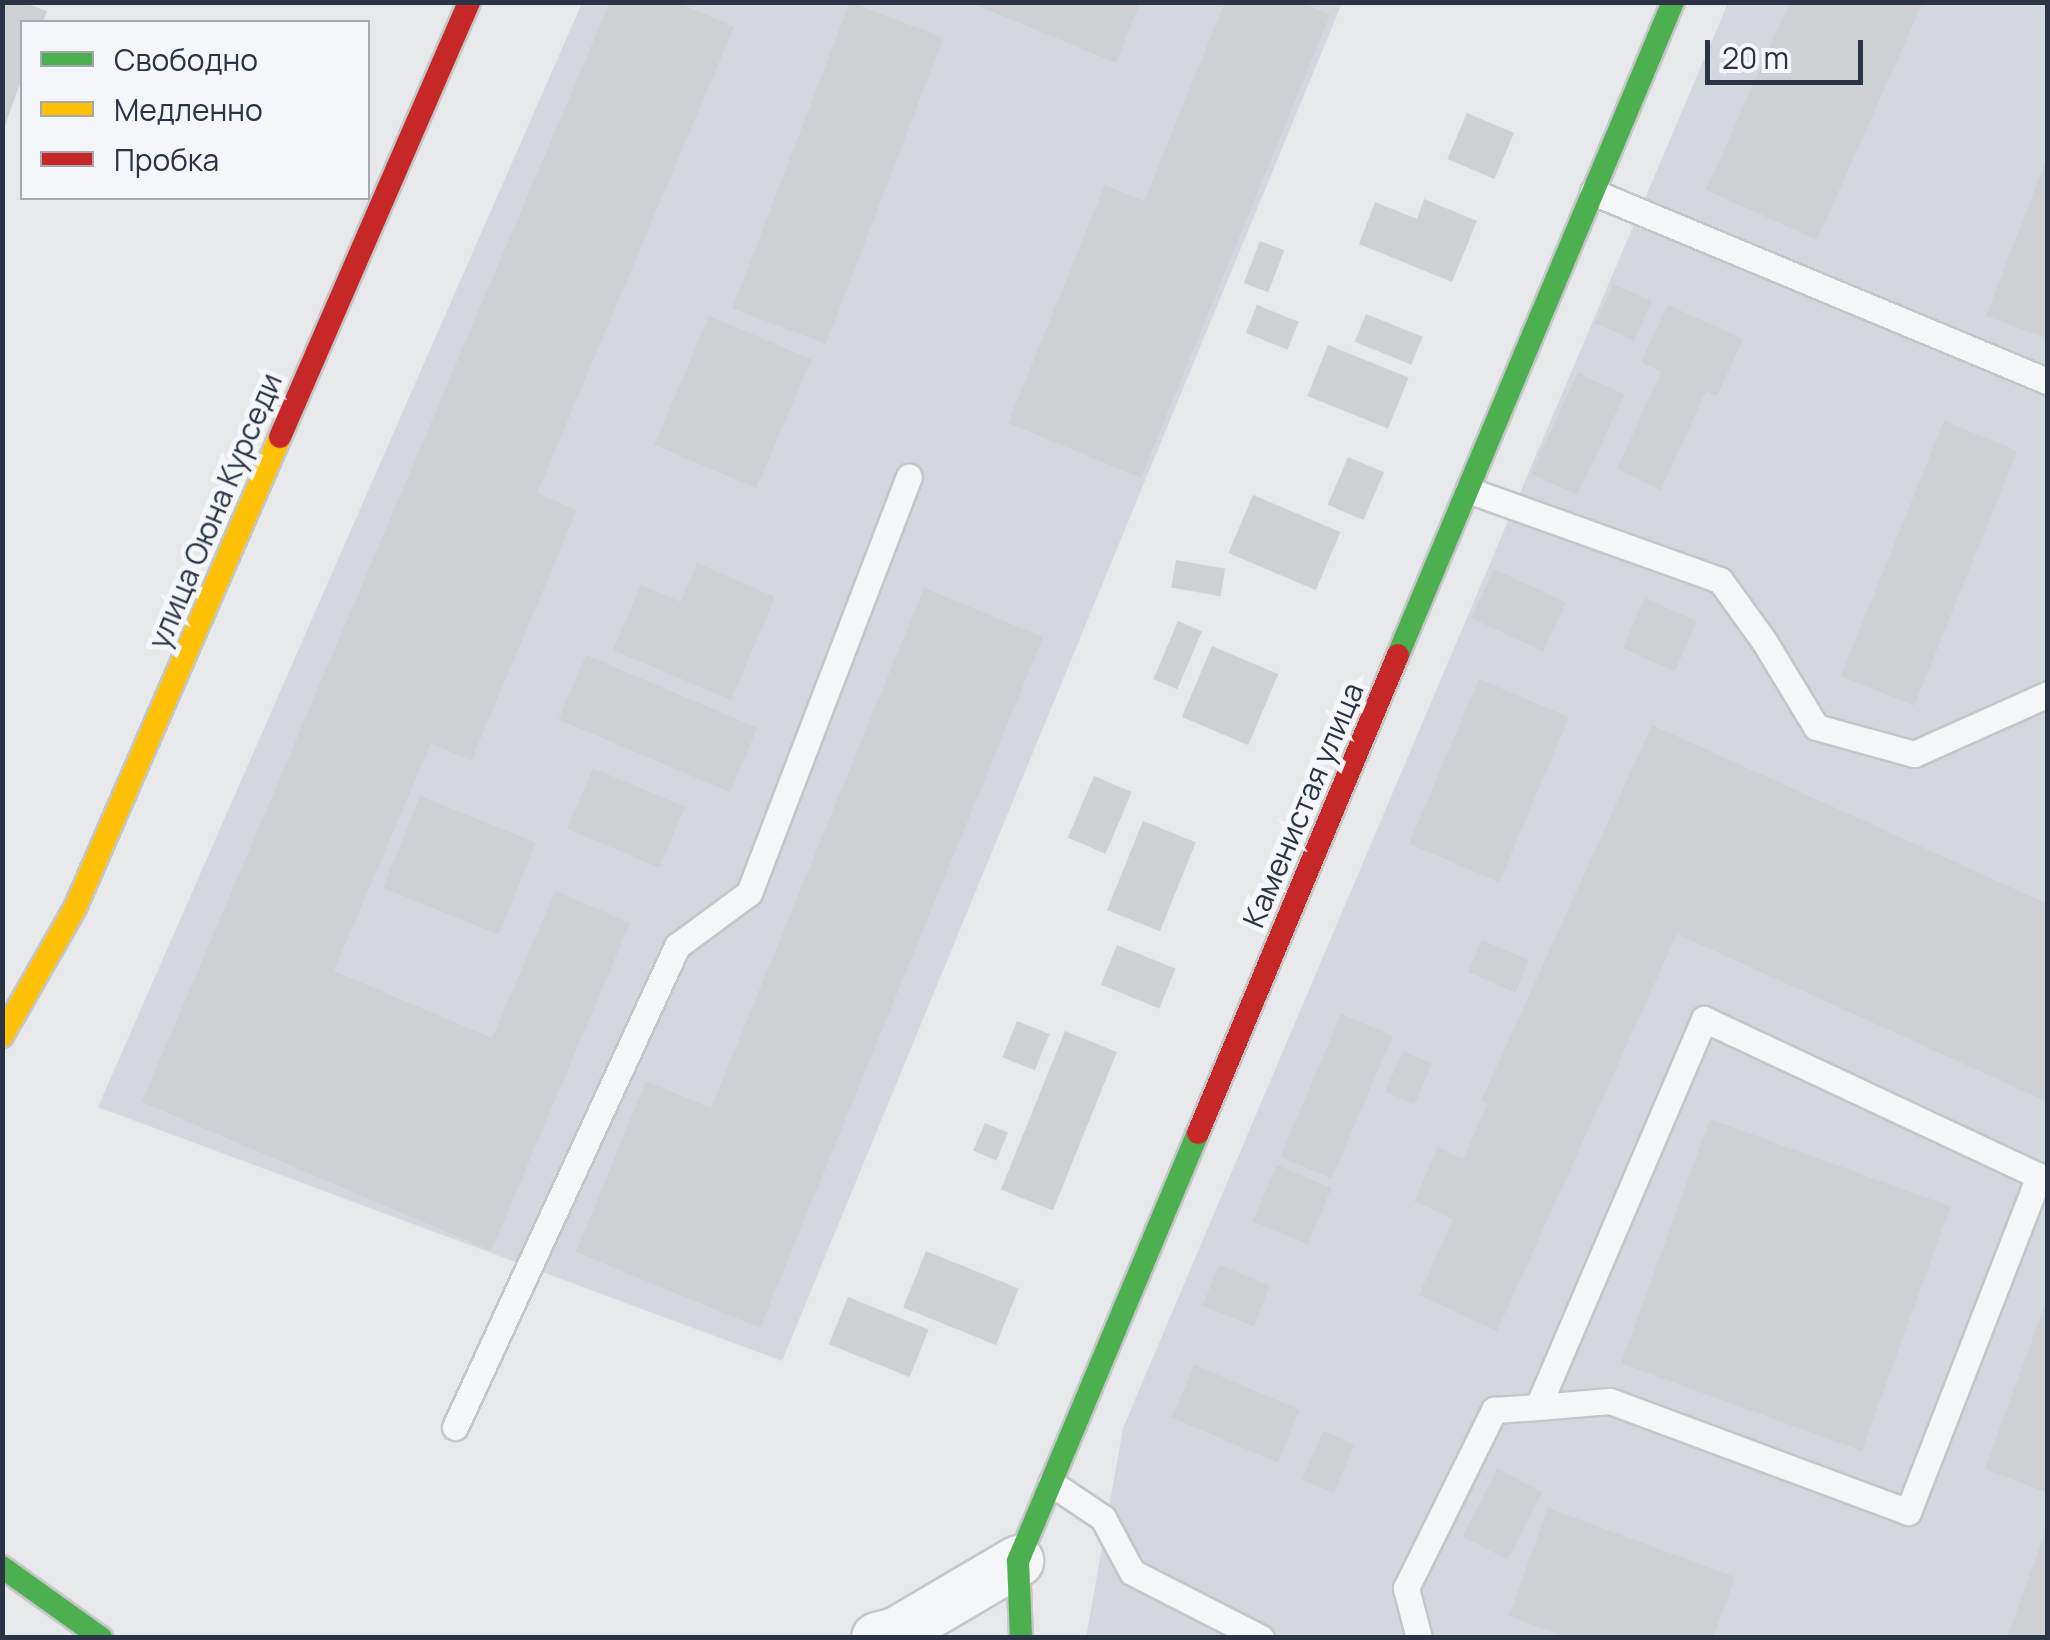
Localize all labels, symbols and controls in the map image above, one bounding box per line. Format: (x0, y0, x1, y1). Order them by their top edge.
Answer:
legend (20, 20, 370, 200)
scale bar (1710, 20, 1868, 82)
text: 20 m (1722, 37, 1789, 78)
text: Свободно (114, 39, 258, 80)
text: Медленно (114, 89, 263, 130)
text: Пробка (114, 139, 219, 180)
street label: улица Оюна Курседи (141, 368, 289, 654)
street label: Каменистая улица (1235, 677, 1371, 933)

